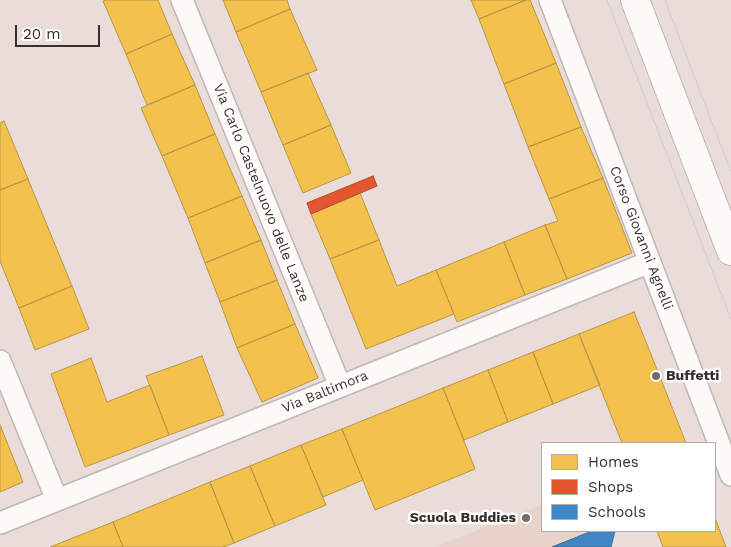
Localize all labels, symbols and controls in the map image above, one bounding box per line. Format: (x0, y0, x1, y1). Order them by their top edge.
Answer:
scale bar (18, 15, 102, 47)
text: 20 m (23, 25, 61, 43)
street label: Via Carlo Castelnuovo delle Lanze (209, 81, 313, 305)
street label: Corso Giovanni Agnelli (606, 164, 676, 312)
street label: Via Baltimora (280, 367, 370, 417)
place label: Buffetti (666, 368, 719, 384)
marker: Buffetti (650, 370, 662, 382)
legend (541, 442, 716, 532)
text: Homes (588, 453, 639, 471)
text: Shops (588, 478, 633, 496)
text: Schools (588, 503, 646, 521)
place label: Scuola Buddies (410, 510, 516, 526)
marker: Scuola Buddies (520, 512, 532, 524)

